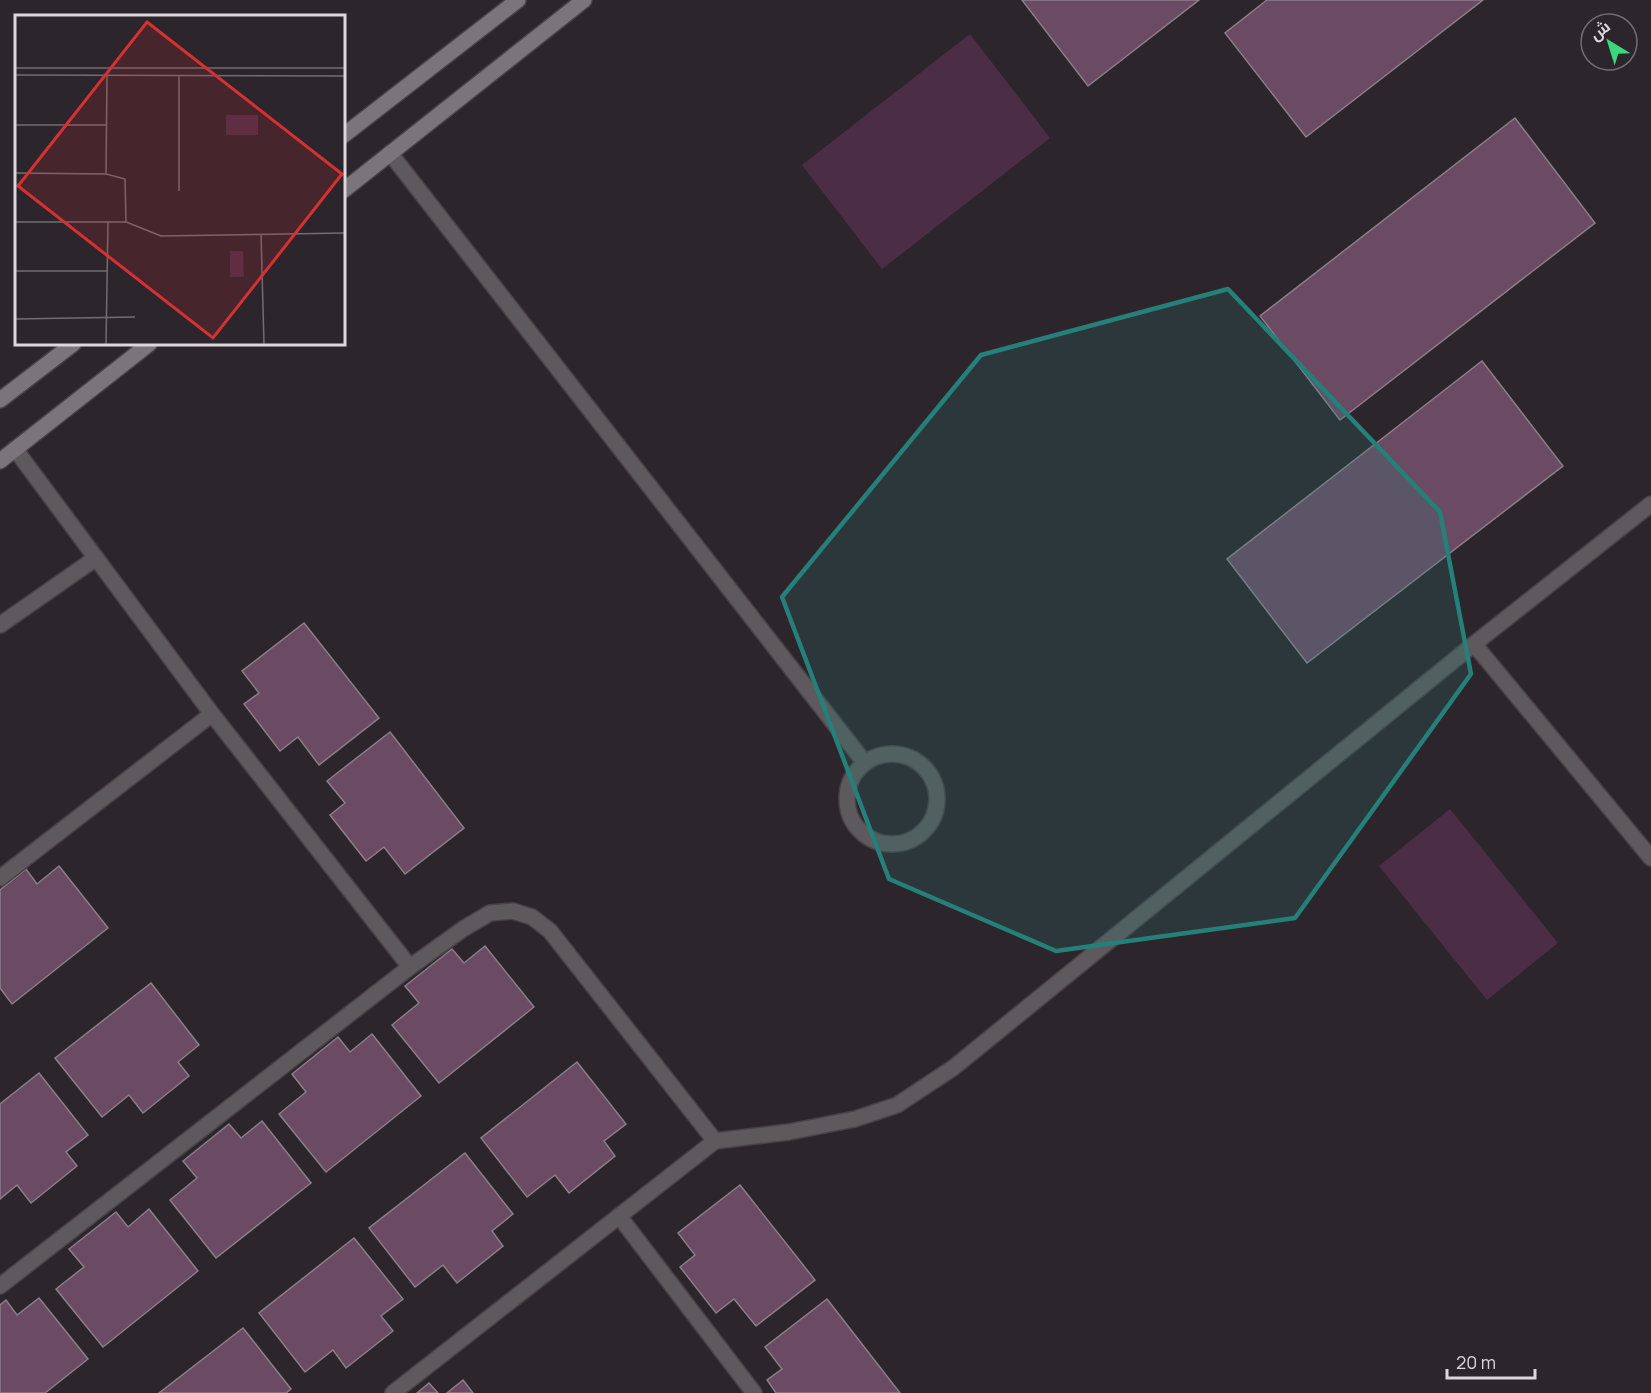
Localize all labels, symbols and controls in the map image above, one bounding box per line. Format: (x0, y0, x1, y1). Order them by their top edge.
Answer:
north arrow (1579, 12, 1639, 72)
inset map (15, 15, 345, 345)
text: ش (1585, 15, 1615, 45)
scale bar (1447, 1342, 1536, 1380)
text: 20 m (1456, 1350, 1496, 1374)

